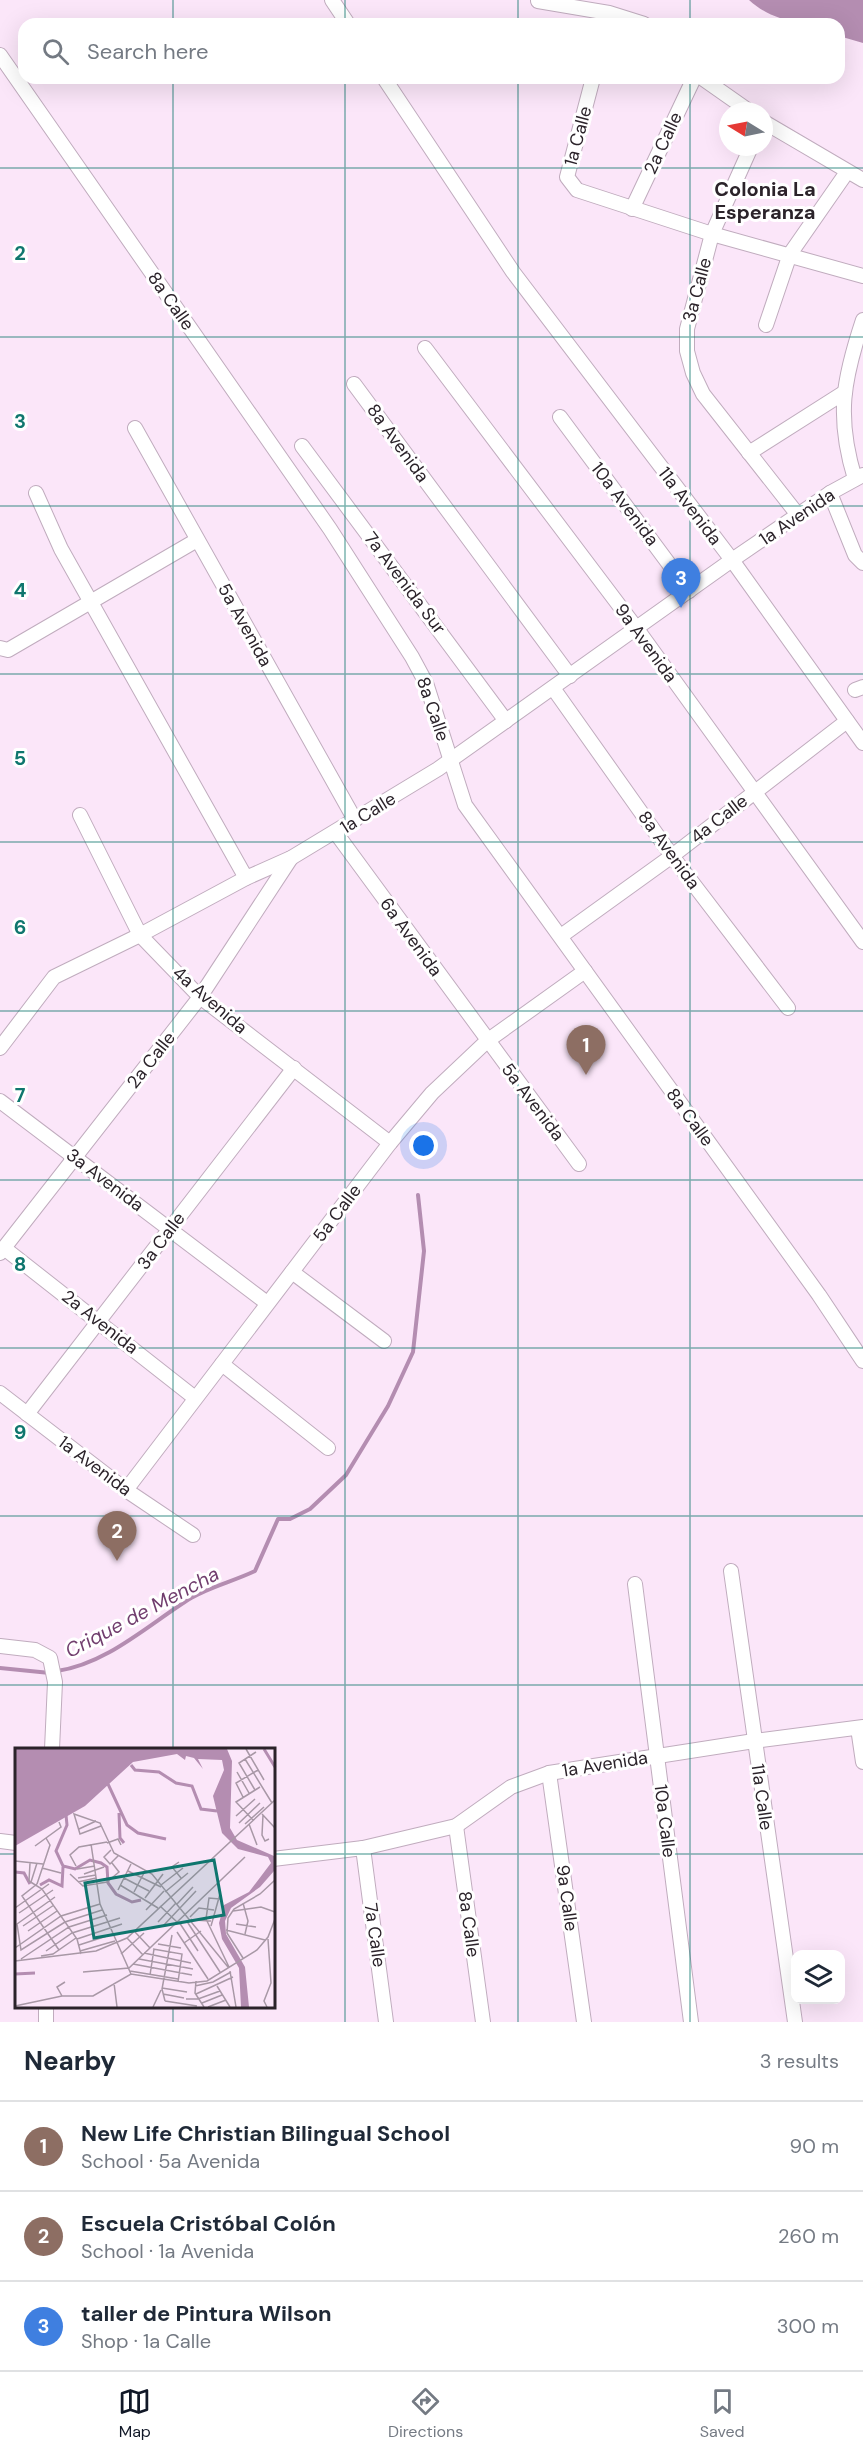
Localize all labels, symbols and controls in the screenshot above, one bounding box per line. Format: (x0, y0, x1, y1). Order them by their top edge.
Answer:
search box (18, 18, 845, 84)
icon: search (39, 35, 72, 68)
text: Search here (87, 37, 208, 66)
north arrow (719, 102, 773, 156)
street label: 1a Calle (558, 103, 598, 169)
street label: 2a Calle (638, 108, 688, 178)
district label: Colonia La Esperanza (714, 176, 816, 225)
text: 2 (14, 240, 26, 266)
street label: 3a Calle (677, 255, 717, 325)
street label: 8a Calle (142, 267, 200, 335)
street label: 8a Avenida (361, 399, 435, 487)
text: 3 (14, 408, 26, 434)
street label: 10a Avenida (586, 457, 664, 551)
street label: 11a Avenida (653, 462, 727, 550)
street label: 1a Avenida (755, 483, 839, 551)
street label: 7a Avenida Sur (359, 527, 451, 639)
pin: 3 (662, 558, 700, 608)
text: 4 (14, 577, 27, 603)
street label: 5a Avenida (212, 579, 278, 671)
street label: 9a Avenida (609, 599, 683, 687)
street label: 8a Calle (411, 674, 455, 744)
text: 5 (14, 745, 26, 771)
street label: 1a Calle (336, 787, 400, 839)
street label: 4a Calle (685, 789, 753, 849)
street label: 8a Avenida (632, 806, 706, 894)
street label: 6a Avenida (374, 893, 448, 981)
text: 6 (14, 914, 26, 940)
street label: 4a Avenida (168, 961, 252, 1039)
pin: 1 (566, 1026, 606, 1075)
street label: 2a Calle (121, 1027, 181, 1093)
street label: 5a Avenida (496, 1058, 570, 1146)
text: 7 (15, 1082, 26, 1108)
street label: 8a Calle (661, 1083, 719, 1151)
your location (409, 1131, 438, 1160)
street label: 3a Avenida (61, 1143, 149, 1217)
street label: 5a Calle (307, 1179, 367, 1247)
street label: 3a Calle (132, 1207, 190, 1275)
text: 8 (14, 1251, 26, 1277)
street label: 2a Avenida (57, 1285, 143, 1359)
text: 9 (14, 1419, 26, 1445)
street label: 1a Avenida (53, 1430, 137, 1502)
pin: 2 (98, 1512, 136, 1561)
water label: Crique de Mencha (60, 1560, 224, 1664)
street label: 1a Avenida (561, 1745, 649, 1783)
inset map (15, 1748, 274, 2007)
street label: 11a Calle (745, 1762, 779, 1832)
street label: 10a Calle (649, 1783, 681, 1859)
street label: 9a Calle (550, 1863, 584, 1933)
street label: 8a Calle (452, 1889, 486, 1959)
street label: 7a Calle (359, 1901, 391, 1969)
map controls (791, 1950, 845, 2004)
button: layers (791, 1950, 845, 2004)
text: Nearby (24, 2044, 116, 2078)
text: 3 results (760, 2048, 839, 2074)
text: New Life Christian Bilingual School (81, 2119, 450, 2148)
text: 1 (40, 2133, 47, 2159)
text: 90 m (790, 2133, 839, 2159)
text: School · 5a Avenida (81, 2148, 260, 2174)
text: Escuela Cristóbal Colón (81, 2209, 336, 2238)
text: 2 (38, 2223, 49, 2249)
text: 260 m (778, 2223, 839, 2249)
text: School · 1a Avenida (81, 2238, 254, 2264)
text: taller de Pintura Wilson (81, 2299, 332, 2328)
text: 3 (37, 2313, 50, 2339)
text: 300 m (777, 2313, 839, 2339)
text: Shop · 1a Calle (81, 2328, 211, 2354)
tab: Map (118, 2385, 151, 2442)
tab: Directions (388, 2385, 463, 2442)
tab: Saved (700, 2385, 745, 2442)

